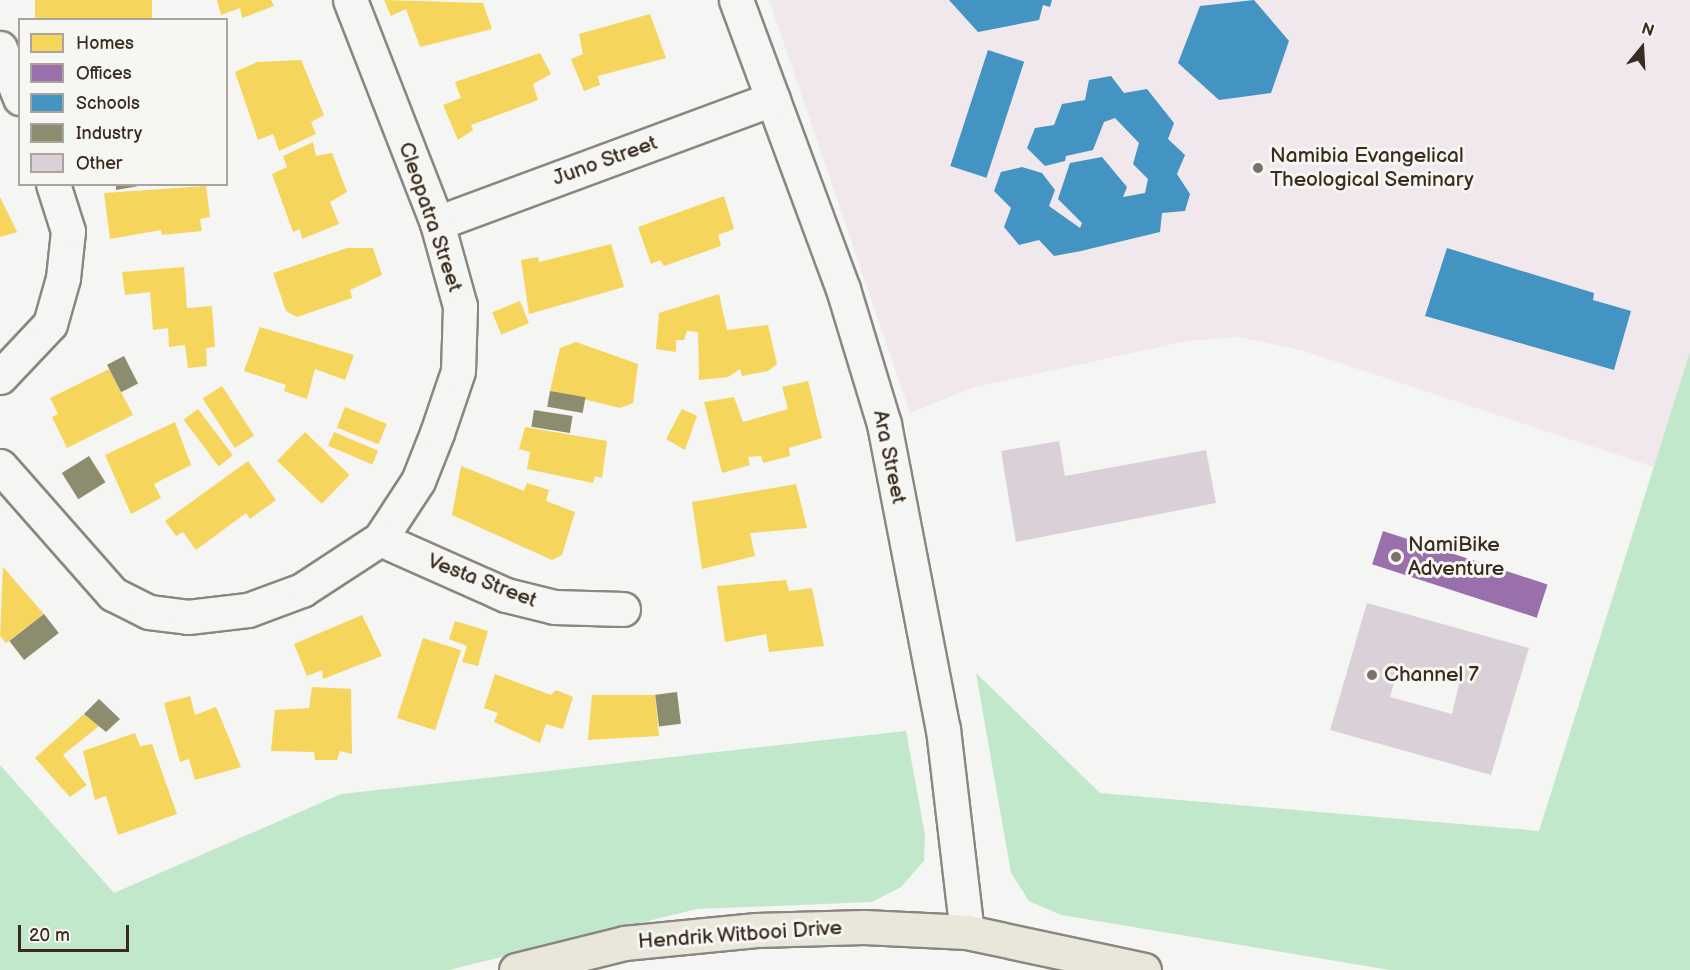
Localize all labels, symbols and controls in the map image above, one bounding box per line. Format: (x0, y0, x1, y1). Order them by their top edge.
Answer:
legend (18, 18, 228, 186)
north arrow (1612, 18, 1672, 78)
text: N (1639, 20, 1656, 41)
text: Homes (76, 33, 134, 54)
text: Offices (76, 63, 132, 84)
text: Schools (76, 93, 140, 114)
text: Industry (76, 123, 142, 144)
street label: Juno Street (549, 130, 661, 192)
street label: Cleopatra Street (393, 139, 467, 295)
place label: Namibia Evangelical Theological Seminary (1270, 143, 1474, 193)
text: Other (76, 153, 122, 174)
marker: Namibia Evangelical Theological Seminary (1251, 161, 1265, 175)
street label: Ara Street (867, 408, 911, 506)
place label: NamiBike Adventure (1408, 532, 1504, 582)
street label: Vesta Street (424, 549, 540, 613)
marker: NamiBike Adventure (1389, 550, 1403, 564)
place label: Channel 7 (1384, 662, 1479, 688)
marker: Channel 7 (1365, 668, 1379, 682)
scale bar (21, 913, 132, 951)
street label: Hendrik Witbooi Drive (637, 915, 843, 955)
text: 20 m (29, 925, 70, 946)

